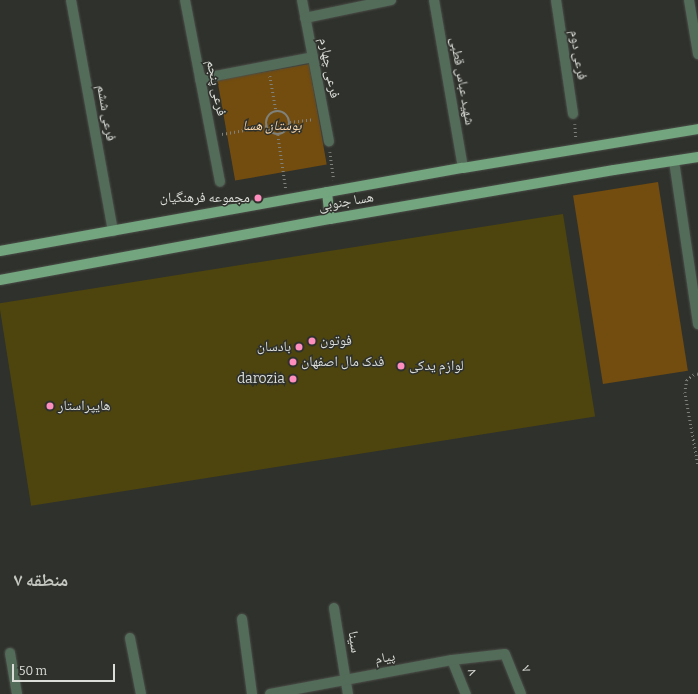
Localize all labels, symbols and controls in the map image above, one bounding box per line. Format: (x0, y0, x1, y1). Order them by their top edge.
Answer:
street label: فرعی دوم (566, 29, 590, 81)
street label: فرعی چهارم (315, 36, 343, 100)
street label: شهید عباس قطبی (446, 36, 478, 126)
street label: فرعی پنجم (202, 59, 230, 117)
street label: فرعی ششم (93, 84, 119, 142)
park label: بوستان هسا (242, 118, 302, 134)
street label: هسا جنوبی (317, 189, 375, 215)
place label: مجموعه فرهنگیان (160, 190, 250, 206)
marker: مجموعه فرهنگیان (253, 193, 263, 203)
place label: فوتون (320, 333, 352, 349)
marker: فوتون (307, 336, 317, 346)
place label: بادسان (257, 339, 291, 355)
marker: بادسان (294, 342, 304, 352)
place label: فدک مال اصفهان (301, 354, 384, 370)
marker: فدک مال اصفهان (288, 357, 298, 367)
place label: لوازم یدکی (409, 358, 464, 374)
marker: لوازم یدکی (396, 361, 406, 371)
place label: darozia (237, 371, 285, 387)
marker: darozia (288, 374, 298, 384)
place label: هایپراستار (58, 398, 111, 414)
marker: هایپراستار (45, 401, 55, 411)
district label: منطقه ۷ (14, 569, 68, 591)
street label: سینا (344, 630, 364, 654)
street label: پیام (374, 648, 396, 668)
scale bar (14, 656, 117, 682)
street label: ۷ (517, 663, 535, 675)
text: 50 m (19, 664, 47, 678)
street label: ۸ (463, 666, 481, 678)

